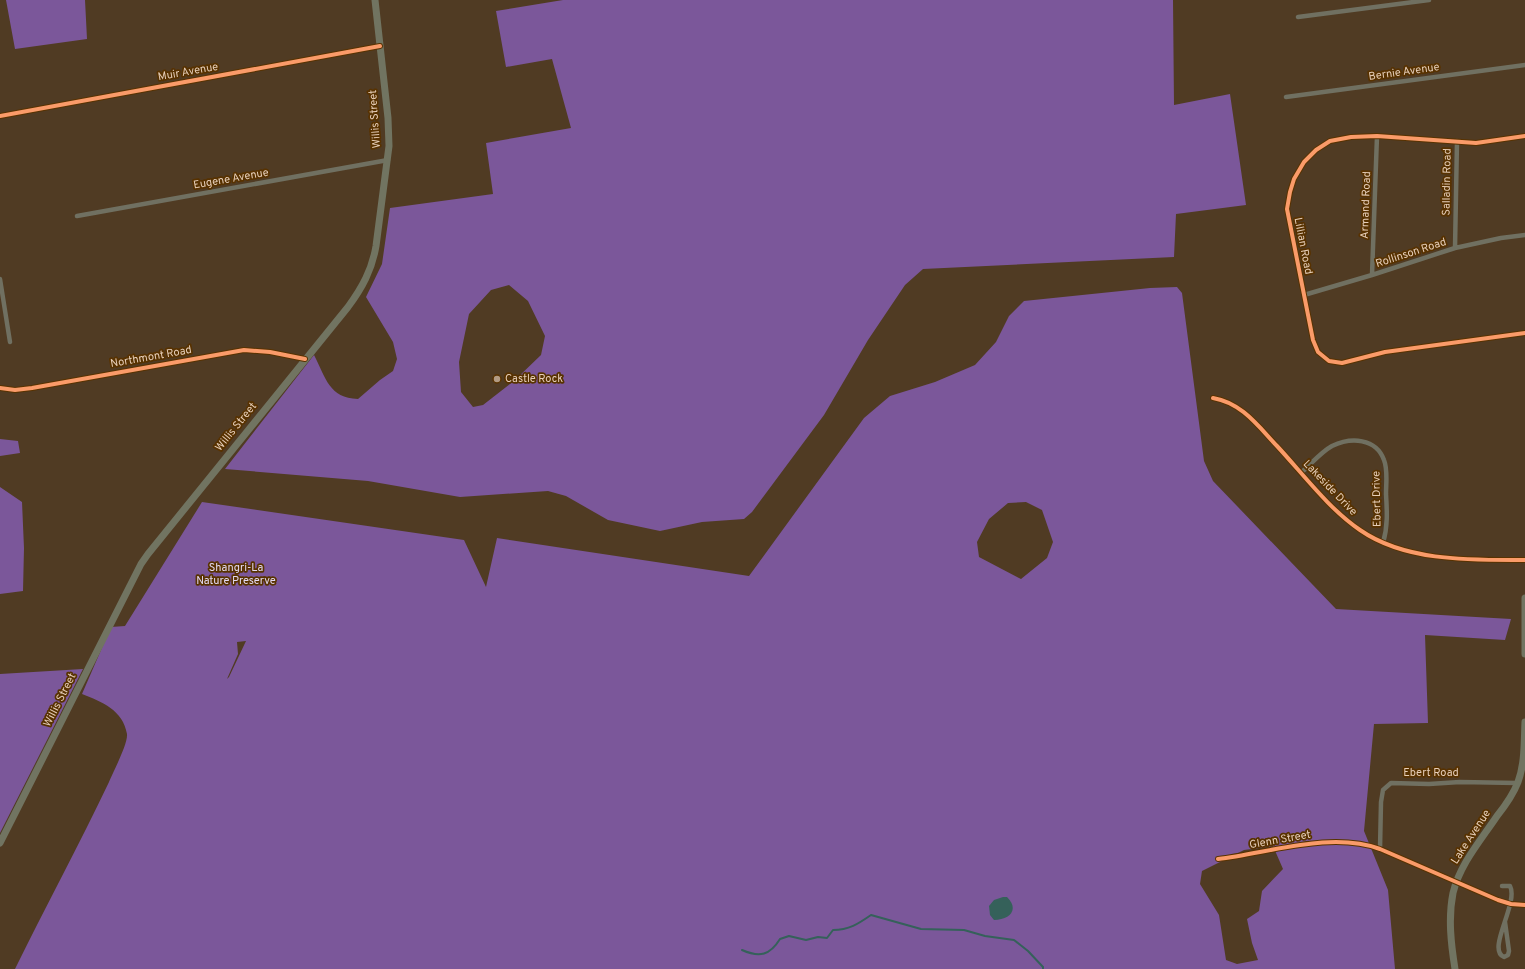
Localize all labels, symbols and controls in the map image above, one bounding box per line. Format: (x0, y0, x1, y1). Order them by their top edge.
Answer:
street label: Muir Avenue (157, 60, 219, 84)
street label: Bernie Avenue (1368, 60, 1440, 84)
street label: Willis Street (366, 89, 384, 149)
street label: Salladin Road (1439, 148, 1455, 216)
street label: Eugene Avenue (192, 165, 270, 193)
street label: Armand Road (1358, 171, 1374, 239)
street label: Lillian Road (1291, 216, 1315, 276)
street label: Rollinson Road (1374, 235, 1448, 271)
street label: Northmont Road (109, 343, 193, 371)
place label: Castle Rock (505, 372, 563, 386)
marker: Castle Rock (492, 374, 502, 384)
street label: Willis Street (212, 400, 260, 454)
street label: Lakeside Drive (1300, 457, 1360, 519)
street label: Ebert Drive (1370, 471, 1384, 527)
park label: Shangri-La Nature Preserve (196, 561, 276, 588)
street label: Willis Street (40, 671, 80, 729)
street label: Ebert Road (1403, 766, 1459, 780)
street label: Lake Avenue (1448, 807, 1494, 867)
street label: Glenn Street (1248, 828, 1312, 852)

